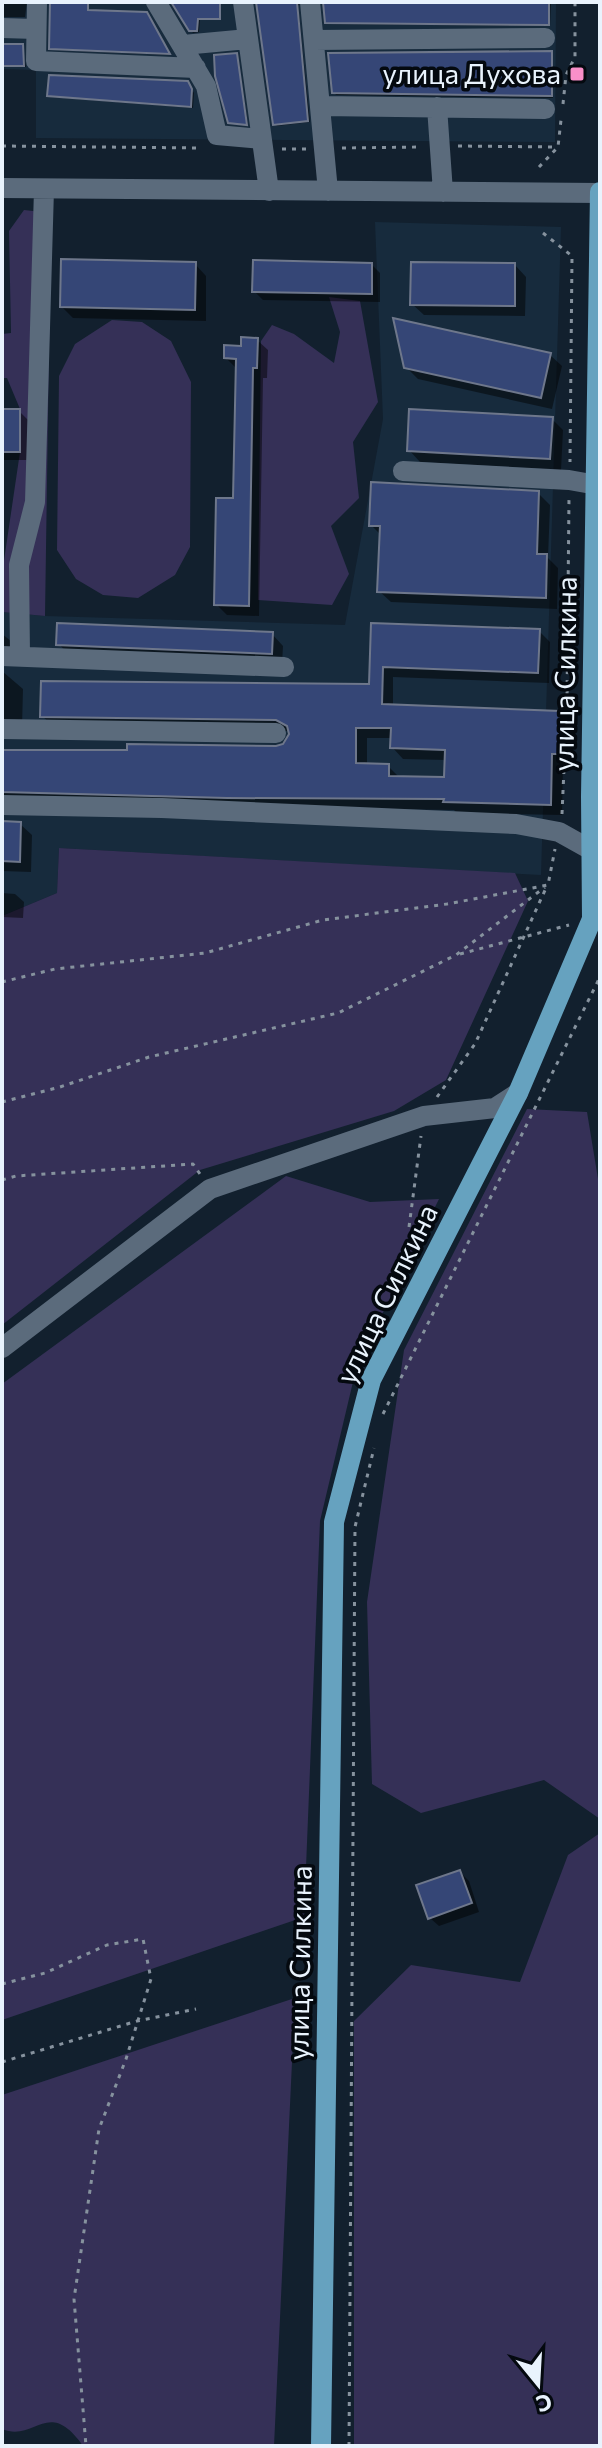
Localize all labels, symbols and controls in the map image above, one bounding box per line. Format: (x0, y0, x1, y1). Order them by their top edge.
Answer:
place label: улица Духова (382, 56, 561, 90)
marker: улица Духова (568, 65, 586, 83)
street label: улица Силкина (545, 576, 583, 772)
street label: улица Силкина (328, 1199, 444, 1389)
street label: улица Силкина (280, 1865, 318, 2061)
north arrow (498, 2344, 578, 2424)
text: С (533, 2388, 556, 2419)

